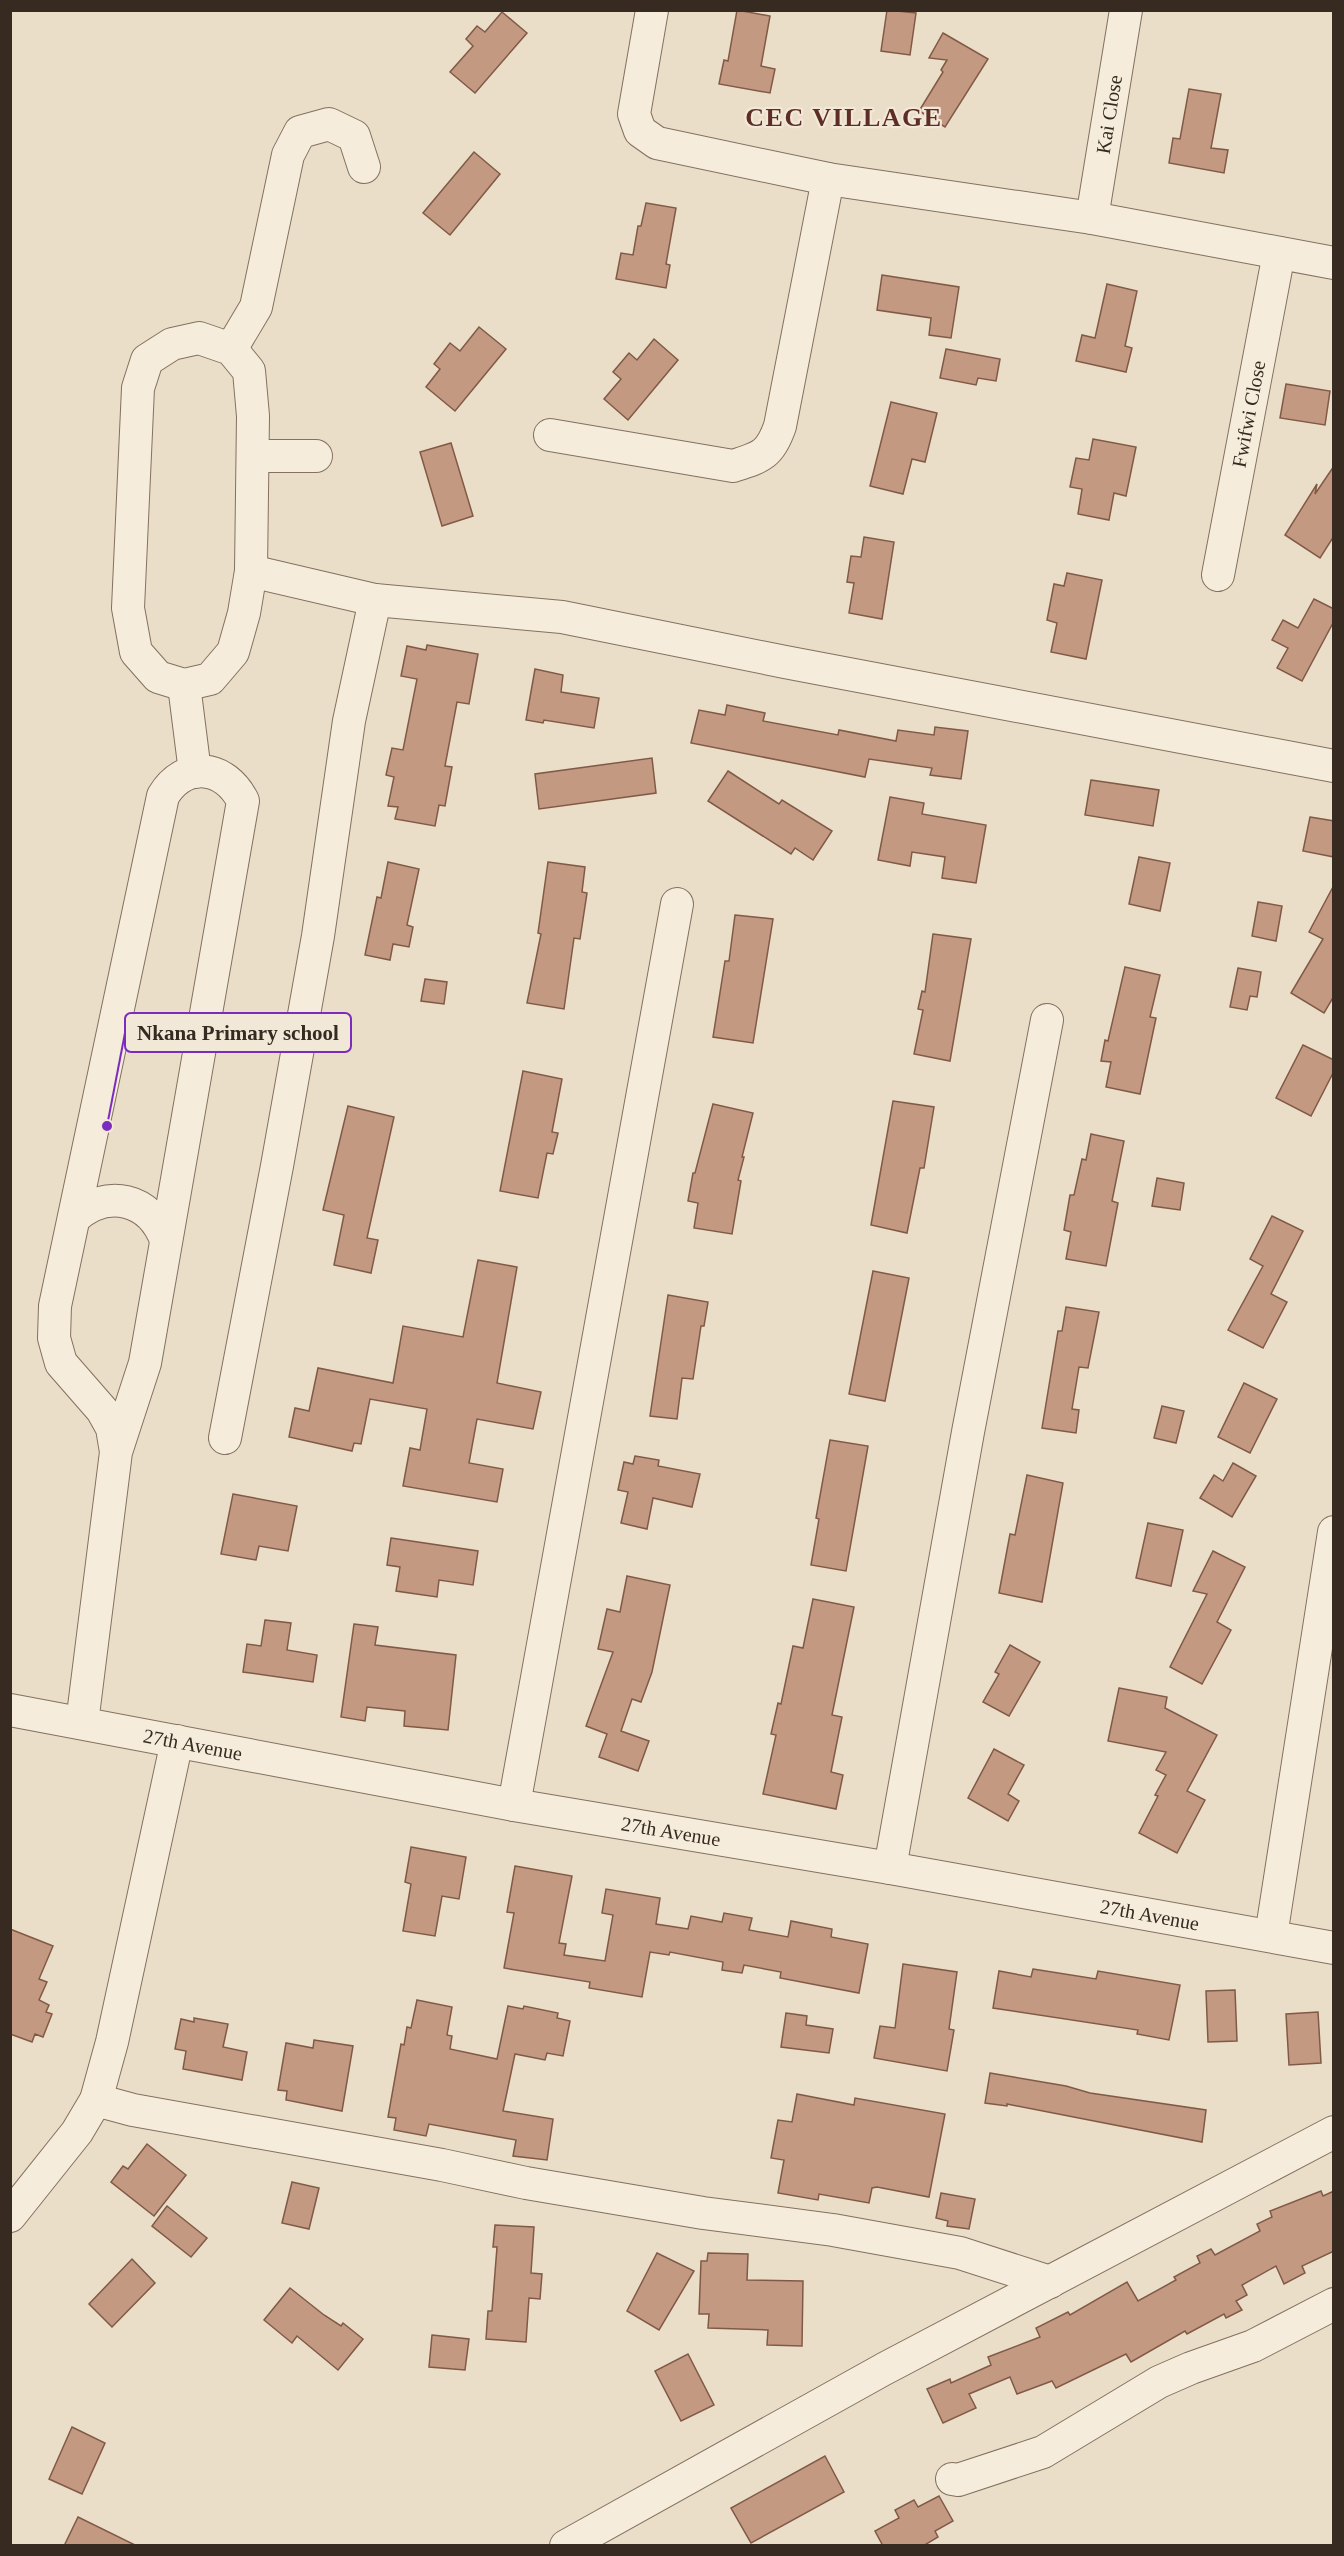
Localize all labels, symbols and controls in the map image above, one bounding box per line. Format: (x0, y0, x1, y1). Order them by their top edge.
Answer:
street label: Kai Close (1092, 73, 1126, 155)
district label: CEC VILLAGE (745, 103, 943, 132)
street label: Fwifwi Close (1228, 358, 1269, 469)
callout: Nkana Primary school (125, 1013, 351, 1052)
text: Nkana Primary school (137, 1021, 339, 1045)
street label: 27th Avenue (142, 1724, 244, 1765)
street label: 27th Avenue (620, 1812, 722, 1850)
street label: 27th Avenue (1098, 1895, 1201, 1935)

